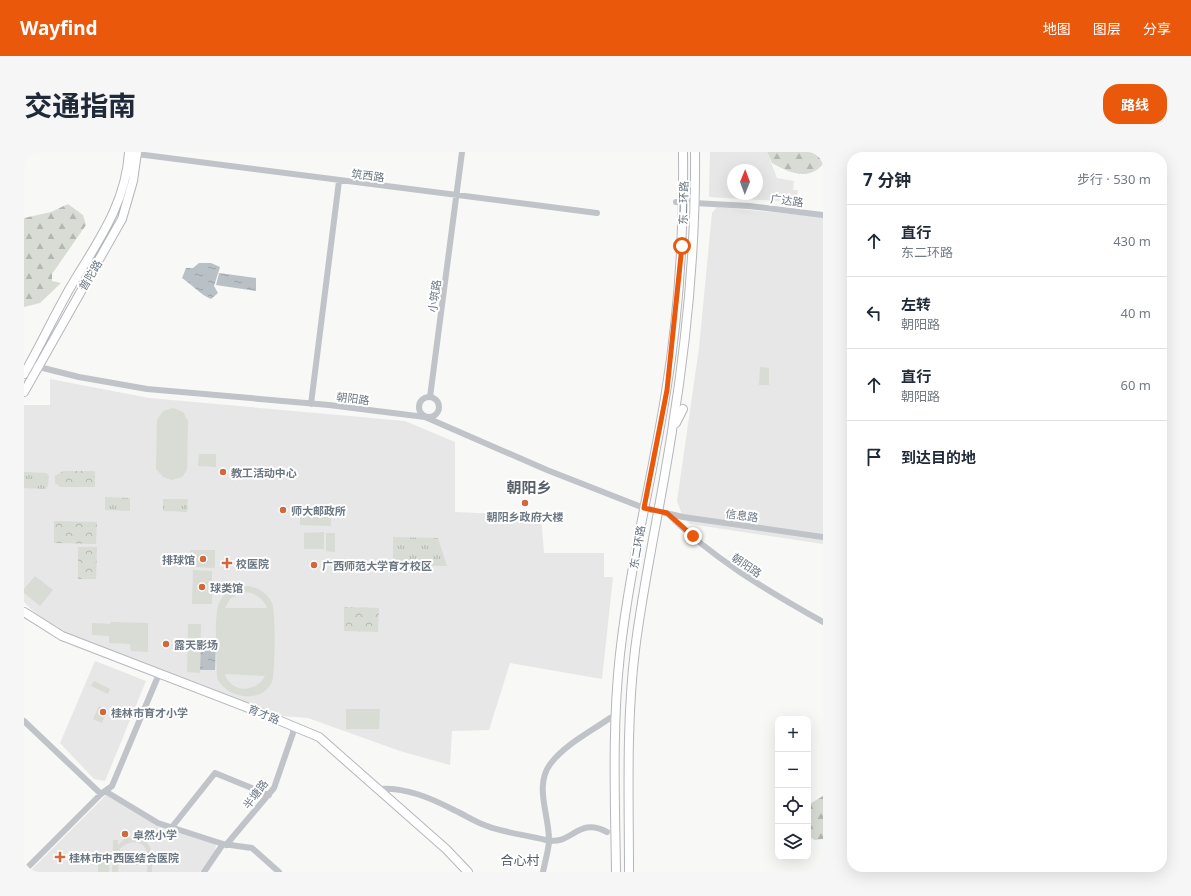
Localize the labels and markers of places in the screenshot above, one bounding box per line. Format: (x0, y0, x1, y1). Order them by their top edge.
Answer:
place label: 教工活动中心 (231, 465, 297, 480)
marker: 教工活动中心 (218, 467, 228, 477)
marker: 朝阳乡政府大楼 (520, 498, 530, 508)
place label: 师大邮政所 (291, 503, 346, 518)
marker: 师大邮政所 (278, 505, 288, 515)
place label: 朝阳乡政府大楼 (487, 509, 564, 524)
place label: 排球馆 (162, 552, 195, 567)
marker: 排球馆 (198, 554, 208, 564)
place label: 校医院 (236, 556, 269, 571)
marker: 校医院 (221, 557, 233, 569)
place label: 广西师范大学育才校区 (322, 558, 432, 573)
marker: 广西师范大学育才校区 (309, 560, 319, 570)
place label: 球类馆 (210, 580, 243, 595)
marker: 球类馆 (197, 582, 207, 592)
place label: 露天影场 (174, 637, 218, 652)
marker: 露天影场 (161, 639, 171, 649)
place label: 桂林市育才小学 (111, 705, 188, 720)
marker: 桂林市育才小学 (98, 707, 108, 717)
place label: 卓然小学 (133, 827, 177, 842)
marker: 卓然小学 (120, 829, 130, 839)
place label: 桂林市中西医结合医院 (69, 850, 179, 865)
marker: 桂林市中西医结合医院 (54, 851, 66, 863)

